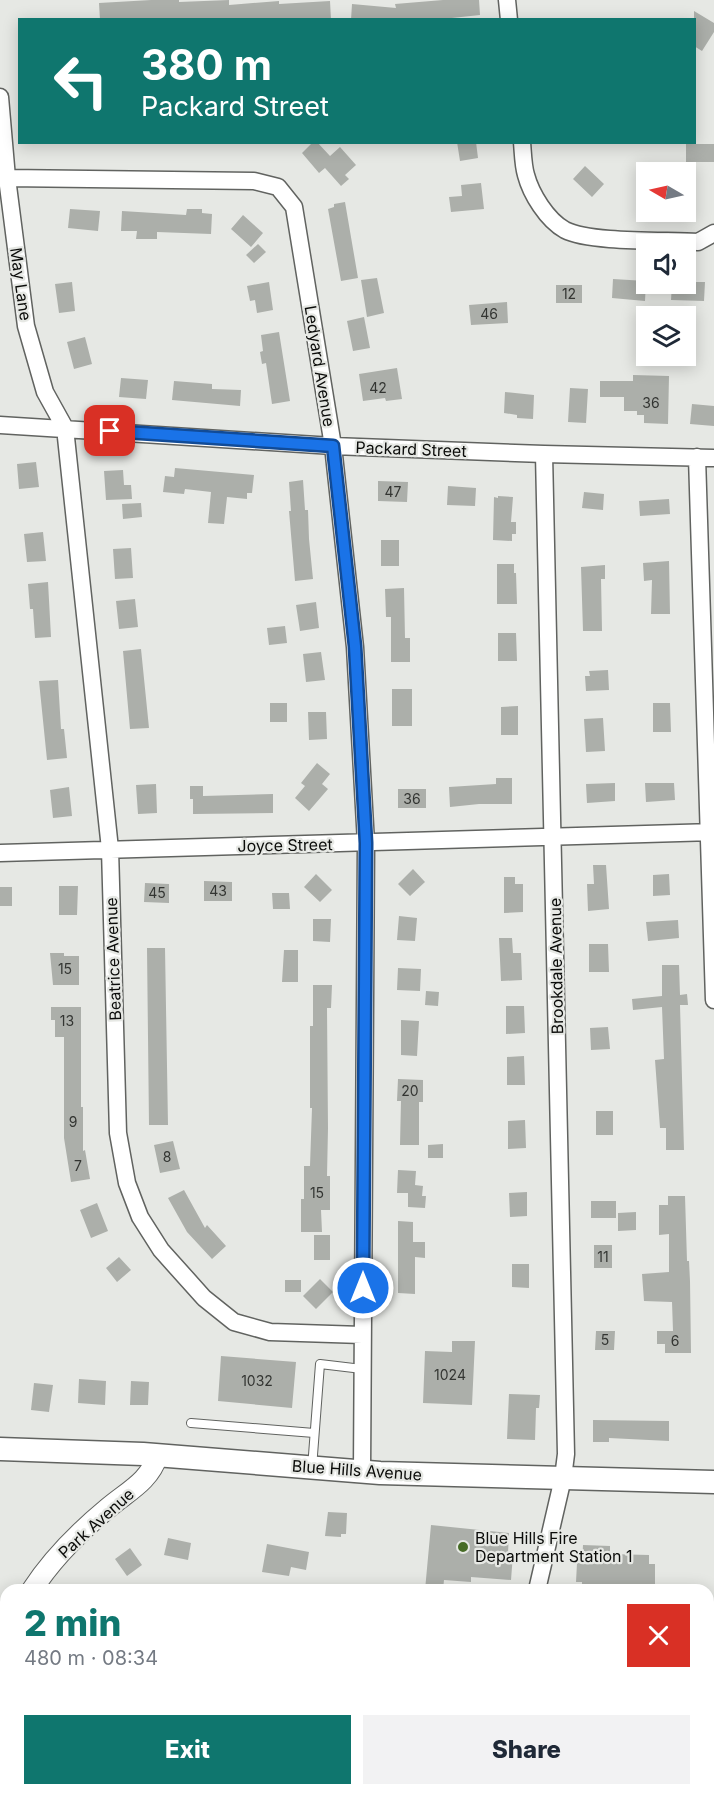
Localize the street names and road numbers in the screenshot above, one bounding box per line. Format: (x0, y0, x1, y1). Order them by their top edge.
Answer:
street label: May Lane (6, 246, 36, 322)
street label: Ledyard Avenue (301, 304, 339, 428)
street label: Packard Street (355, 437, 467, 461)
street label: Joyce Street (237, 834, 333, 856)
street label: Beatrice Avenue (101, 897, 125, 1021)
street label: Brookdale Avenue (545, 898, 567, 1034)
street label: Blue Hills Avenue (291, 1455, 423, 1485)
street label: Park Avenue (54, 1484, 138, 1562)

